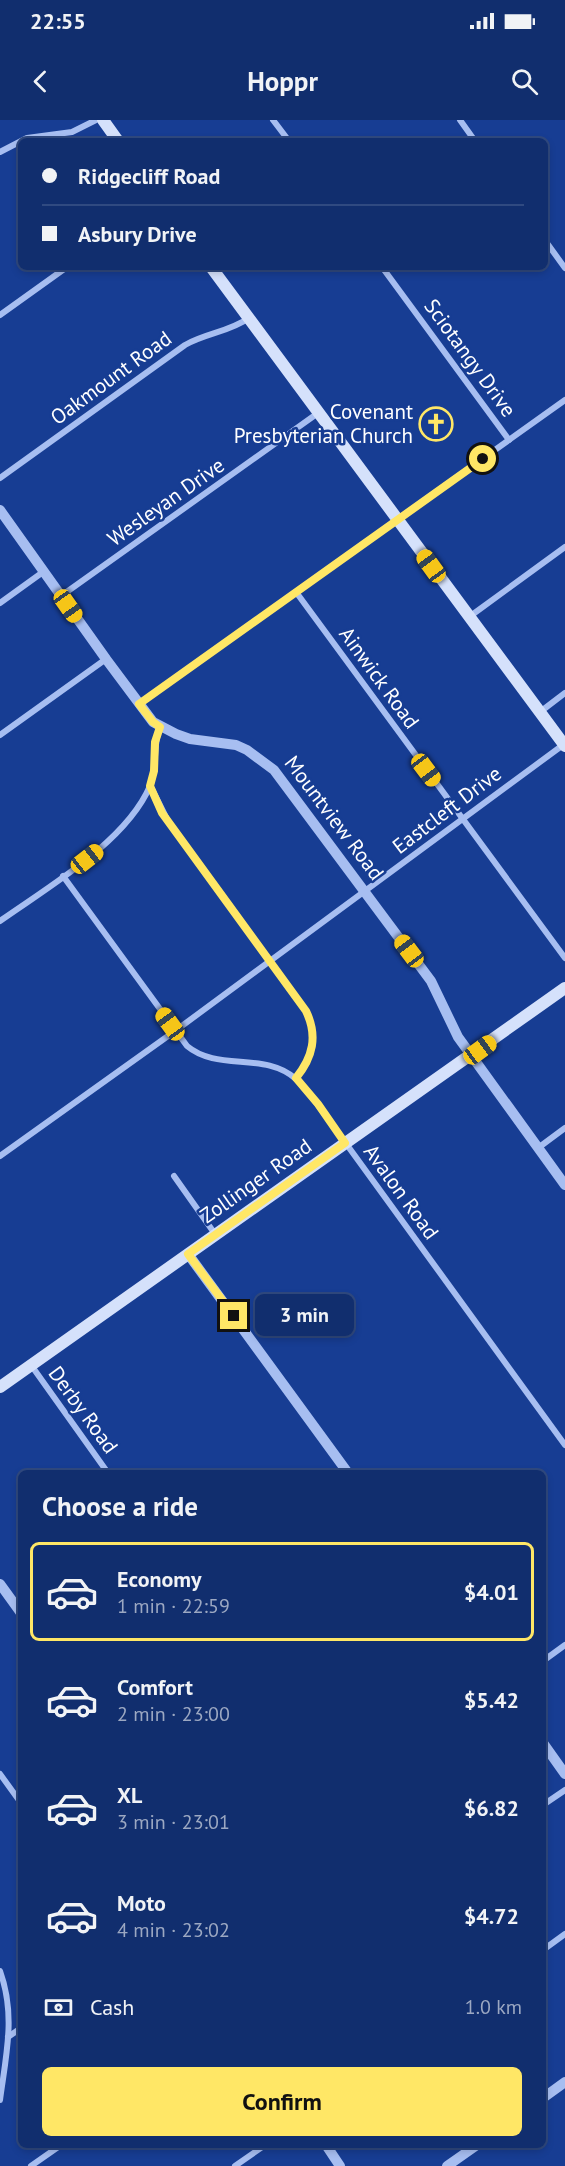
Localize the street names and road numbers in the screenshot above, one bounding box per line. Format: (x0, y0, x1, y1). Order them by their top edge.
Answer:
street label: Sciotangy Drive (418, 293, 522, 422)
street label: Oakmount Road (45, 325, 177, 431)
street label: Wesleyan Drive (102, 451, 229, 552)
street label: Ainwick Road (333, 621, 425, 734)
street label: Mountview Road (279, 750, 390, 885)
street label: Eastcleft Drive (387, 760, 507, 859)
street label: Zollinger Road (195, 1132, 317, 1229)
street label: Avalon Road (358, 1139, 445, 1245)
street label: Derby Road (43, 1361, 124, 1459)

